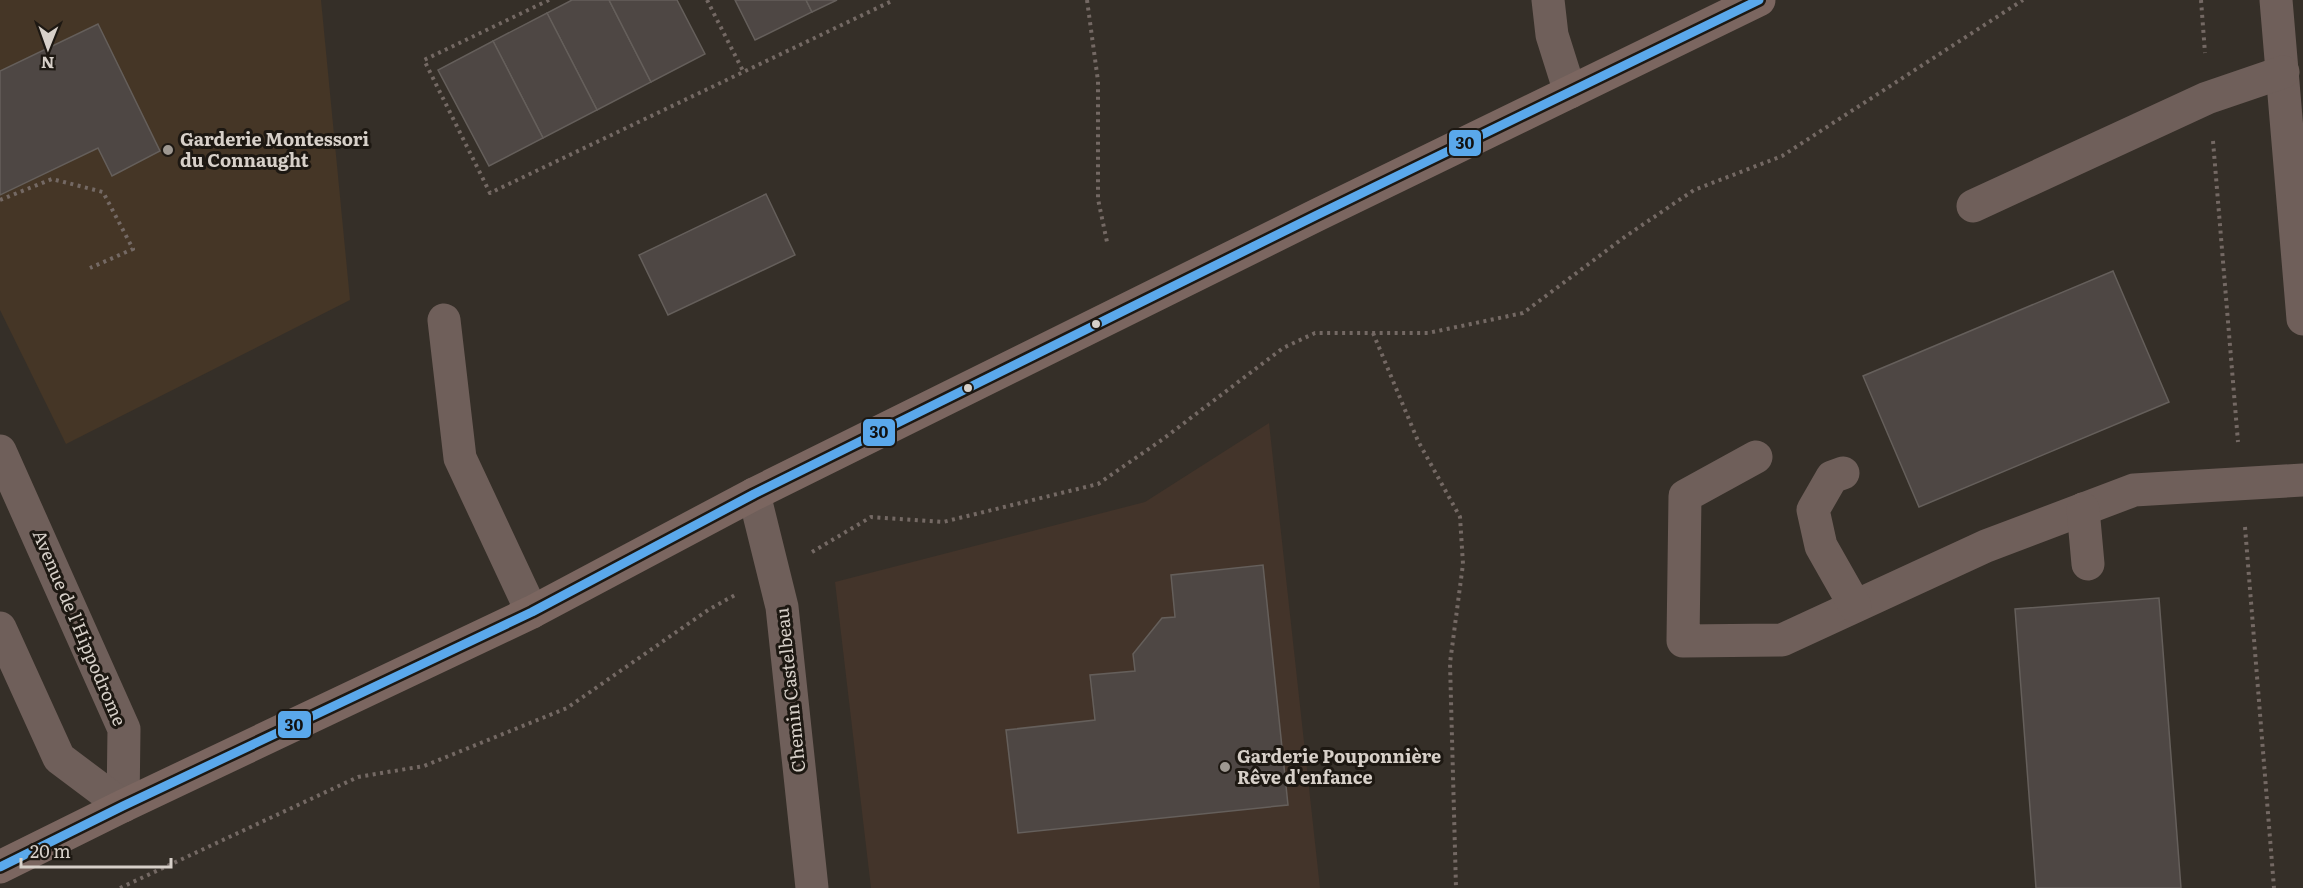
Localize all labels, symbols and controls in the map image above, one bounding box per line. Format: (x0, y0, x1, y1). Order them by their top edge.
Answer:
north arrow (18, 18, 78, 78)
text: N (41, 52, 55, 76)
place label: Garderie Montessori du Connaught (180, 125, 370, 173)
line badge: 30 (1448, 129, 1482, 157)
text: 30 (1456, 130, 1475, 154)
marker: Garderie Montessori du Connaught (161, 143, 175, 157)
unlabelled marker (1090, 318, 1102, 330)
unlabelled marker (962, 382, 974, 394)
line badge: 30 (862, 418, 896, 447)
text: 30 (870, 419, 889, 443)
street label: Avenue de l'Hippodrome (27, 525, 134, 730)
street label: Chemin Castelbeau (767, 606, 812, 774)
line badge: 30 (277, 710, 312, 739)
text: 30 (285, 712, 304, 736)
place label: Garderie Pouponnière Rêve d'enfance (1237, 742, 1441, 790)
marker: Garderie Pouponnière Rêve d'enfance (1218, 760, 1232, 774)
scale bar (21, 831, 171, 869)
text: 20 m (30, 837, 71, 864)

